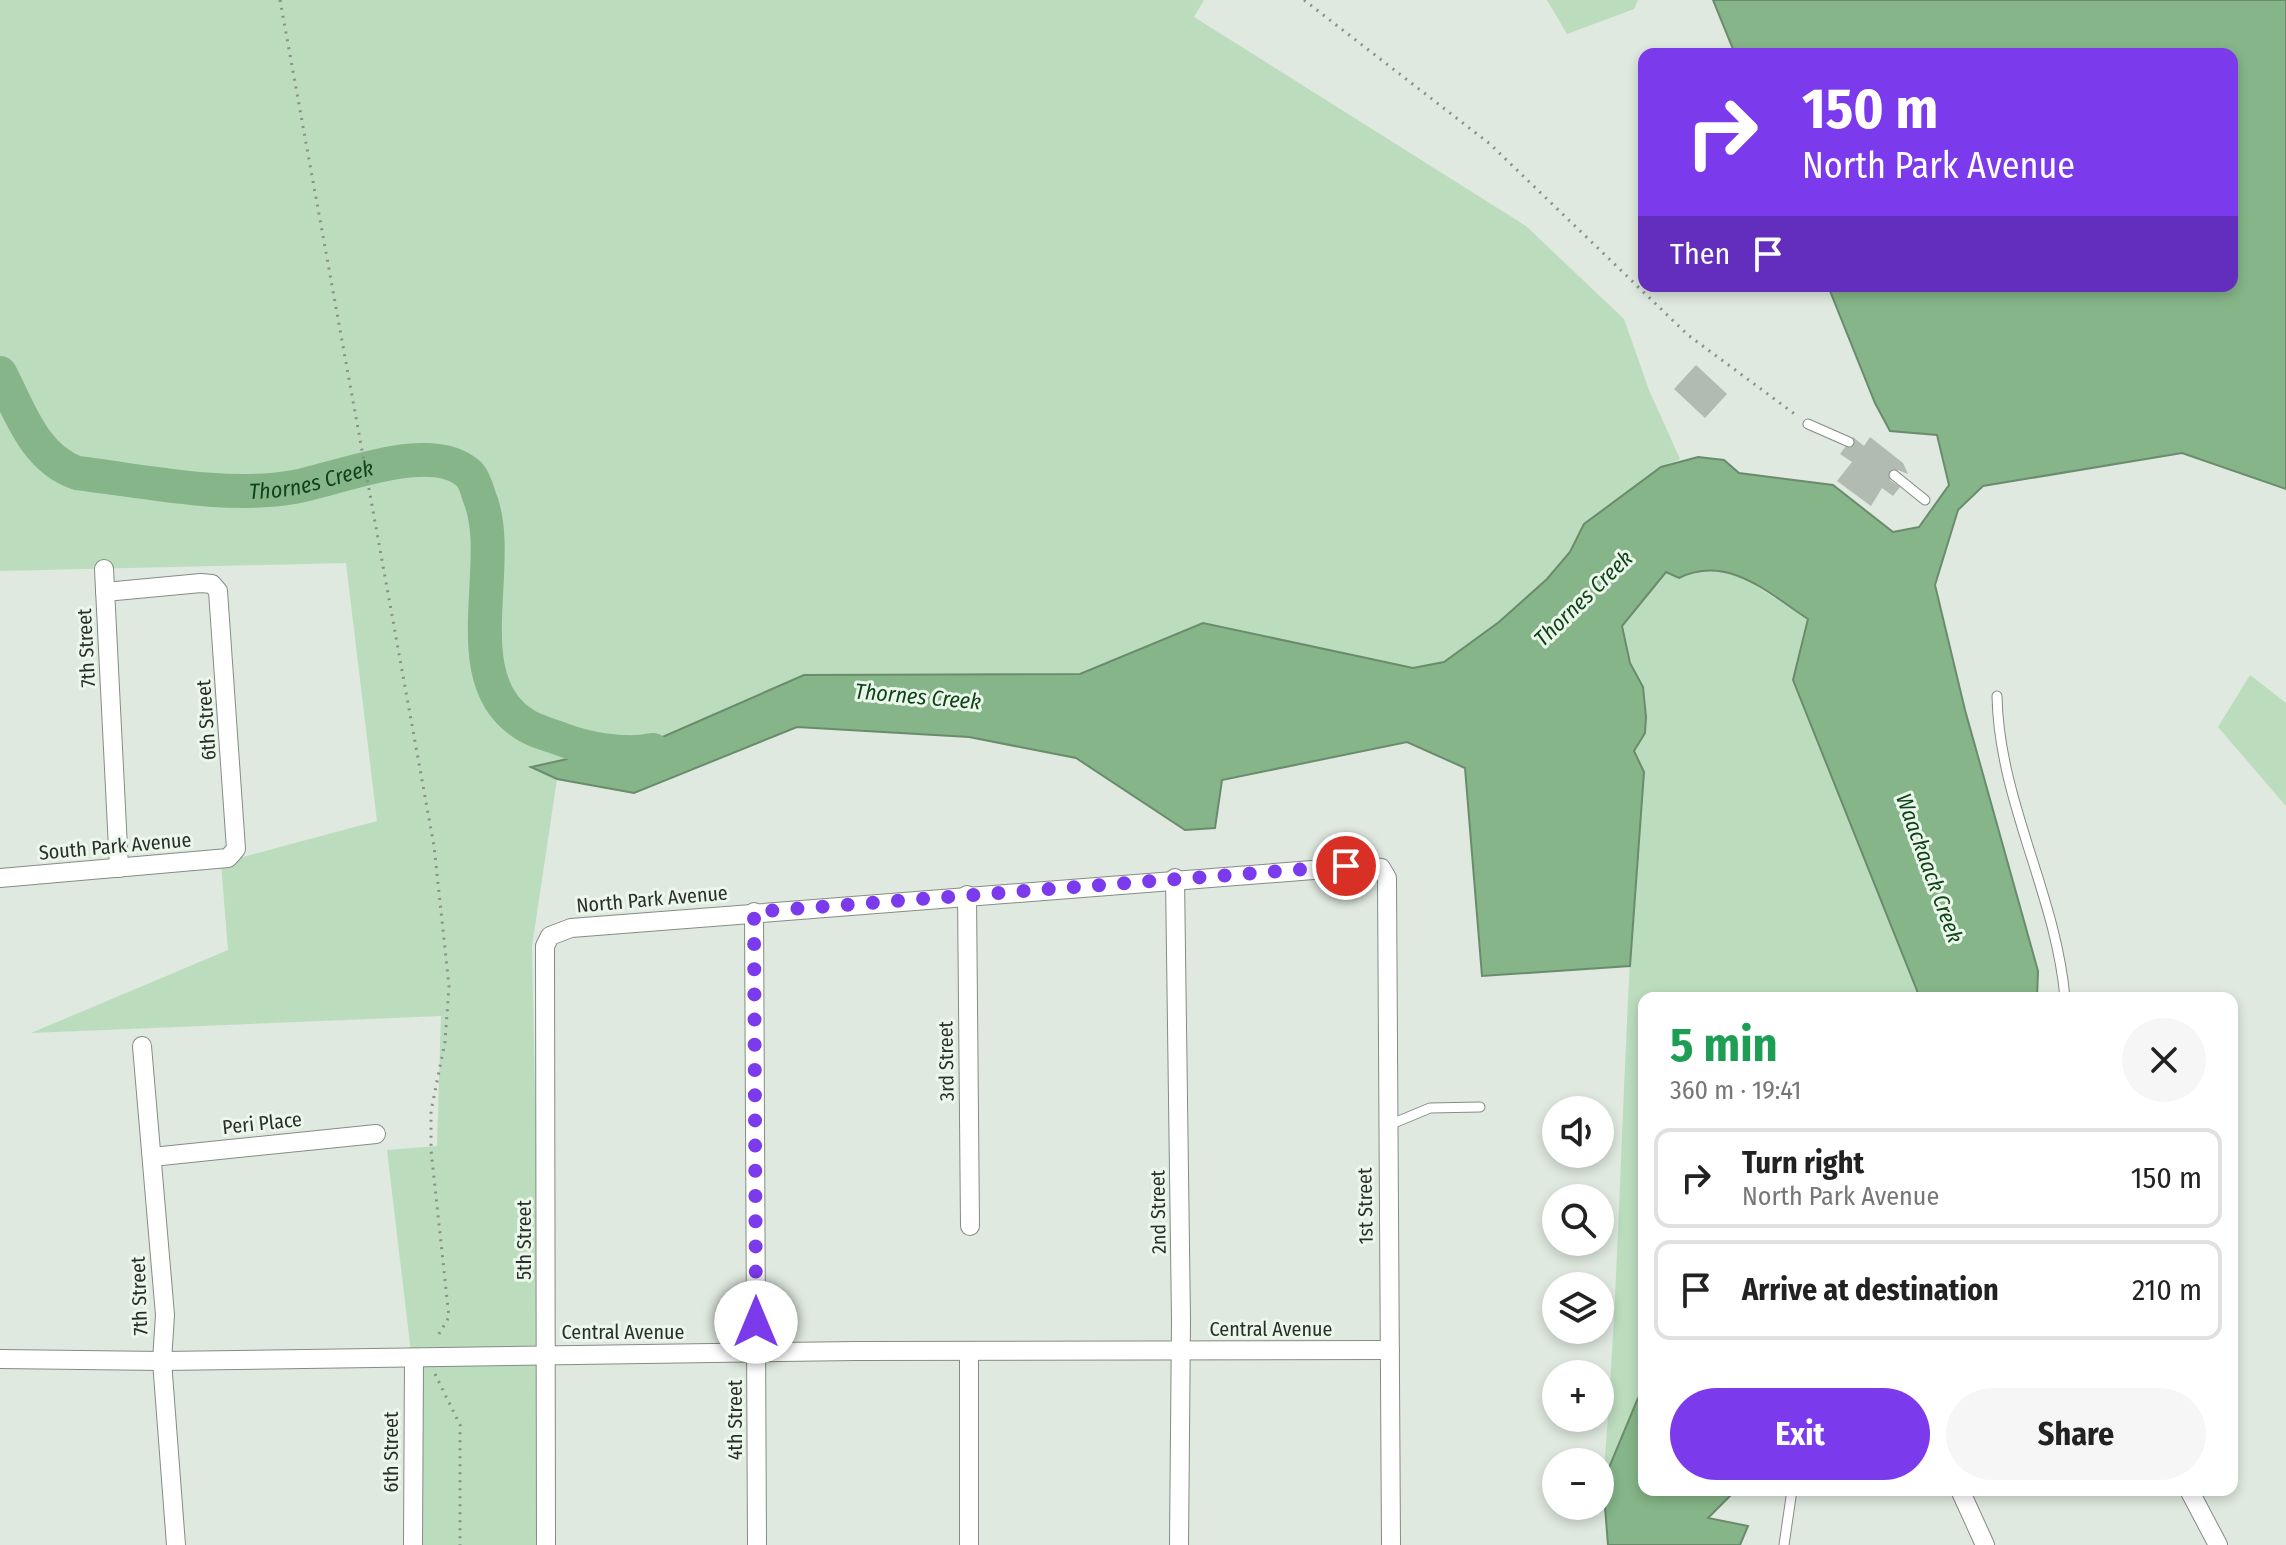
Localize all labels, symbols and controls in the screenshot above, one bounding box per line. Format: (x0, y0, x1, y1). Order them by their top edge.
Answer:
text: 150 m (1802, 76, 1938, 143)
icon: right (1670, 80, 1774, 184)
text: North Park Avenue (1802, 144, 2075, 188)
icon: arrive (1746, 232, 1790, 276)
text: Then (1670, 236, 1730, 272)
water label: Thornes Creek (249, 454, 376, 505)
water label: Thornes Creek (1528, 545, 1638, 652)
street label: 7th Street (72, 607, 100, 688)
street label: 6th Street (191, 678, 221, 761)
water label: Thornes Creek (854, 678, 982, 715)
water label: Waackaack Creek (1890, 790, 1969, 947)
street label: South Park Avenue (38, 827, 192, 865)
pin (1312, 832, 1380, 900)
icon: arrive (1324, 844, 1368, 888)
street label: North Park Avenue (575, 880, 729, 918)
text: 5 min (1670, 1016, 1778, 1074)
button: close (2122, 1018, 2206, 1102)
street label: 3rd Street (933, 1020, 959, 1101)
text: 360 m · 19:41 (1670, 1075, 1801, 1106)
map controls (1542, 1096, 1614, 1520)
button: sound (1542, 1096, 1614, 1168)
street label: Peri Place (221, 1107, 303, 1139)
text: Turn right (1742, 1145, 1864, 1181)
icon: right (1674, 1156, 1718, 1200)
text: 150 m (2131, 1160, 2202, 1196)
street label: 1st Street (1352, 1167, 1378, 1245)
street label: 2nd Street (1145, 1169, 1171, 1254)
text: North Park Avenue (1742, 1181, 1939, 1212)
button: search (1542, 1184, 1614, 1256)
street label: 5th Street (512, 1200, 536, 1280)
street label: 7th Street (126, 1256, 152, 1336)
icon: arrive (1674, 1268, 1718, 1312)
button: layers (1542, 1272, 1614, 1344)
text: Arrive at destination (1742, 1272, 1999, 1308)
text: 210 m (2132, 1272, 2202, 1308)
position arrow (714, 1280, 798, 1364)
street label: Central Avenue (1210, 1317, 1332, 1341)
street label: Central Avenue (562, 1320, 684, 1344)
button: + (1542, 1360, 1614, 1432)
street label: 4th Street (723, 1379, 747, 1460)
button: Exit (1670, 1388, 1930, 1480)
button: Share (1946, 1388, 2206, 1480)
street label: 6th Street (379, 1411, 403, 1492)
button: − (1542, 1448, 1614, 1520)

